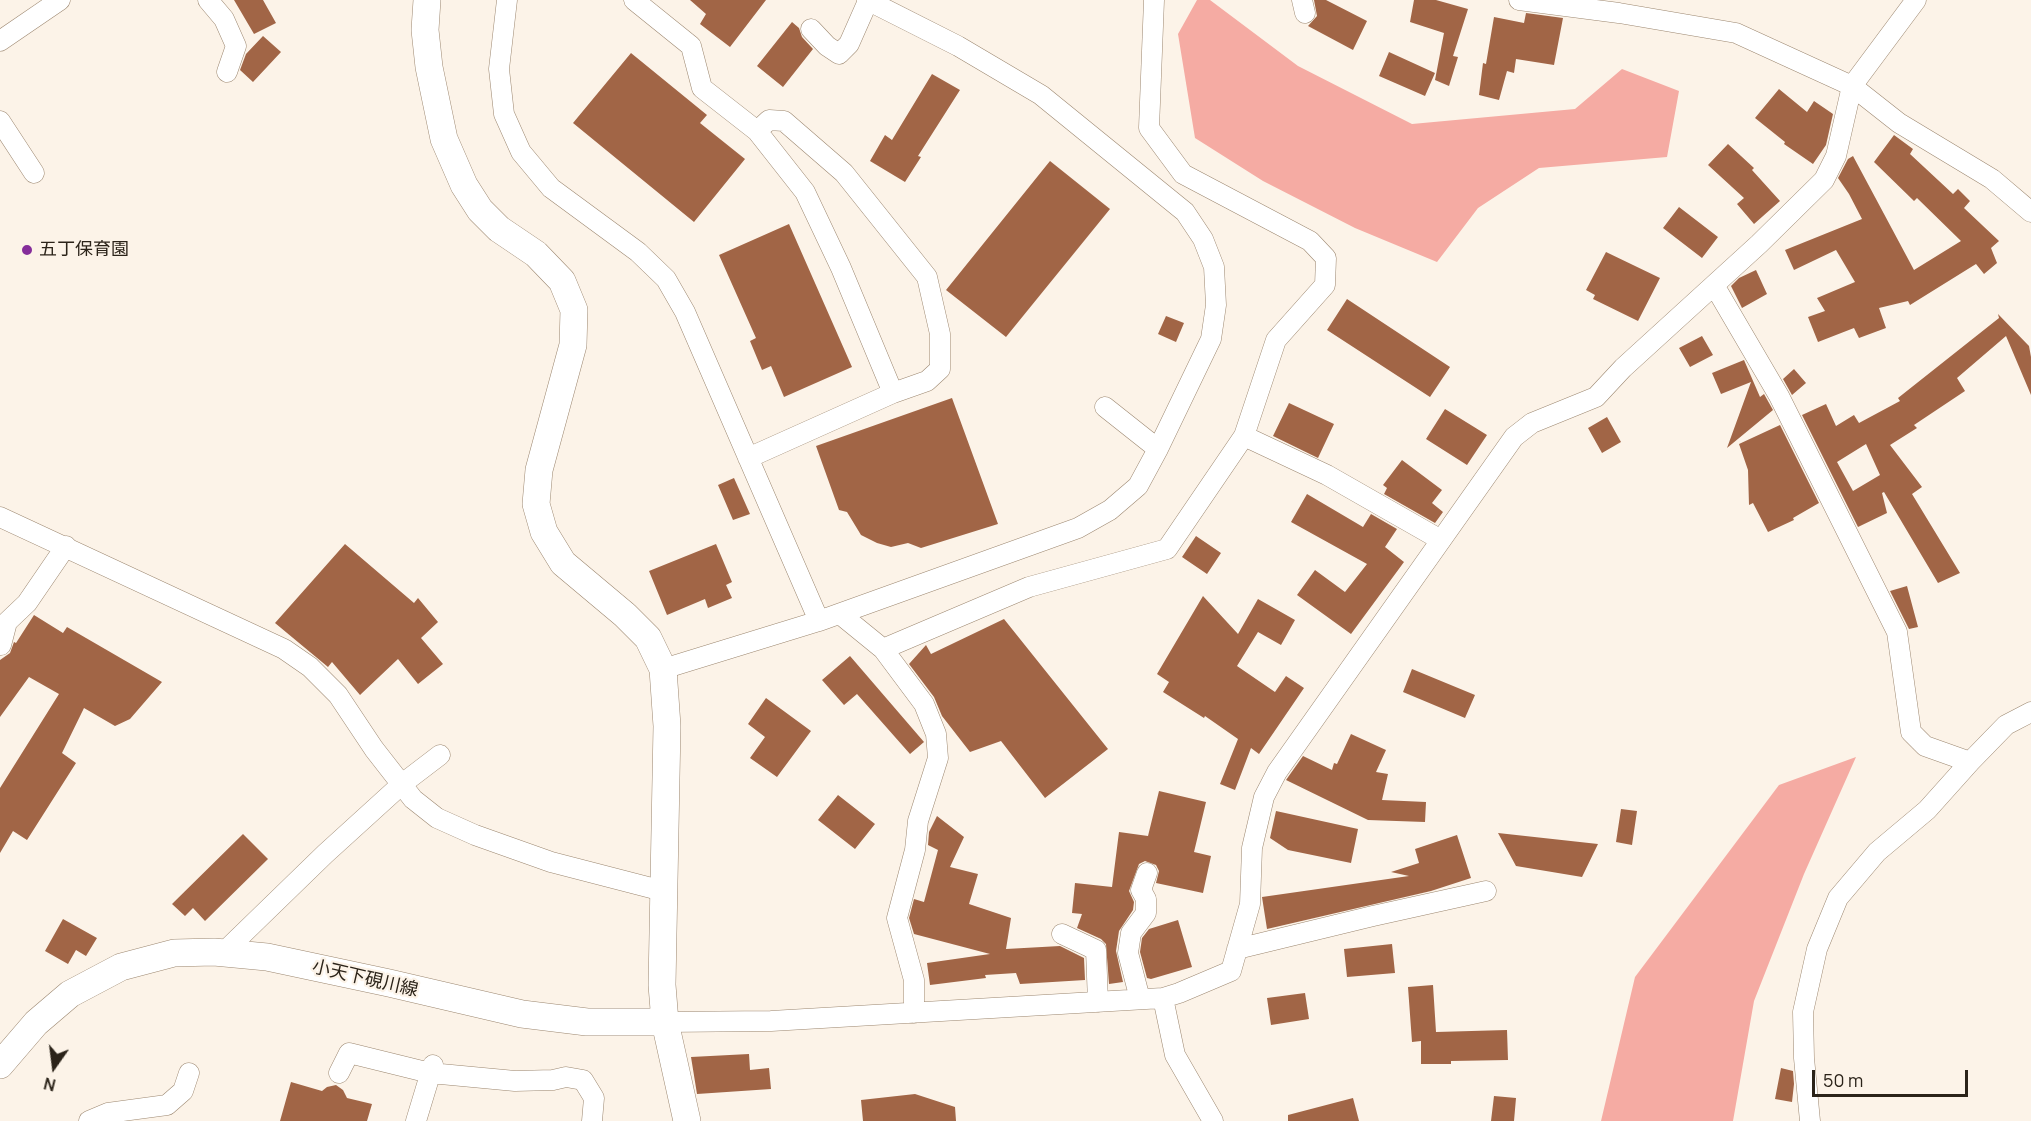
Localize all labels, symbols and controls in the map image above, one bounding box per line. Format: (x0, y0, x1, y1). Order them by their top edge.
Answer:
place label: 五丁保育園 (39, 239, 129, 261)
marker: 五丁保育園 (20, 243, 34, 257)
street label: 小天下硯川線 (310, 956, 420, 1002)
north arrow (24, 1037, 84, 1097)
scale bar (1815, 1058, 1971, 1096)
text: 50 m (1823, 1068, 1863, 1092)
text: N (41, 1072, 58, 1097)

